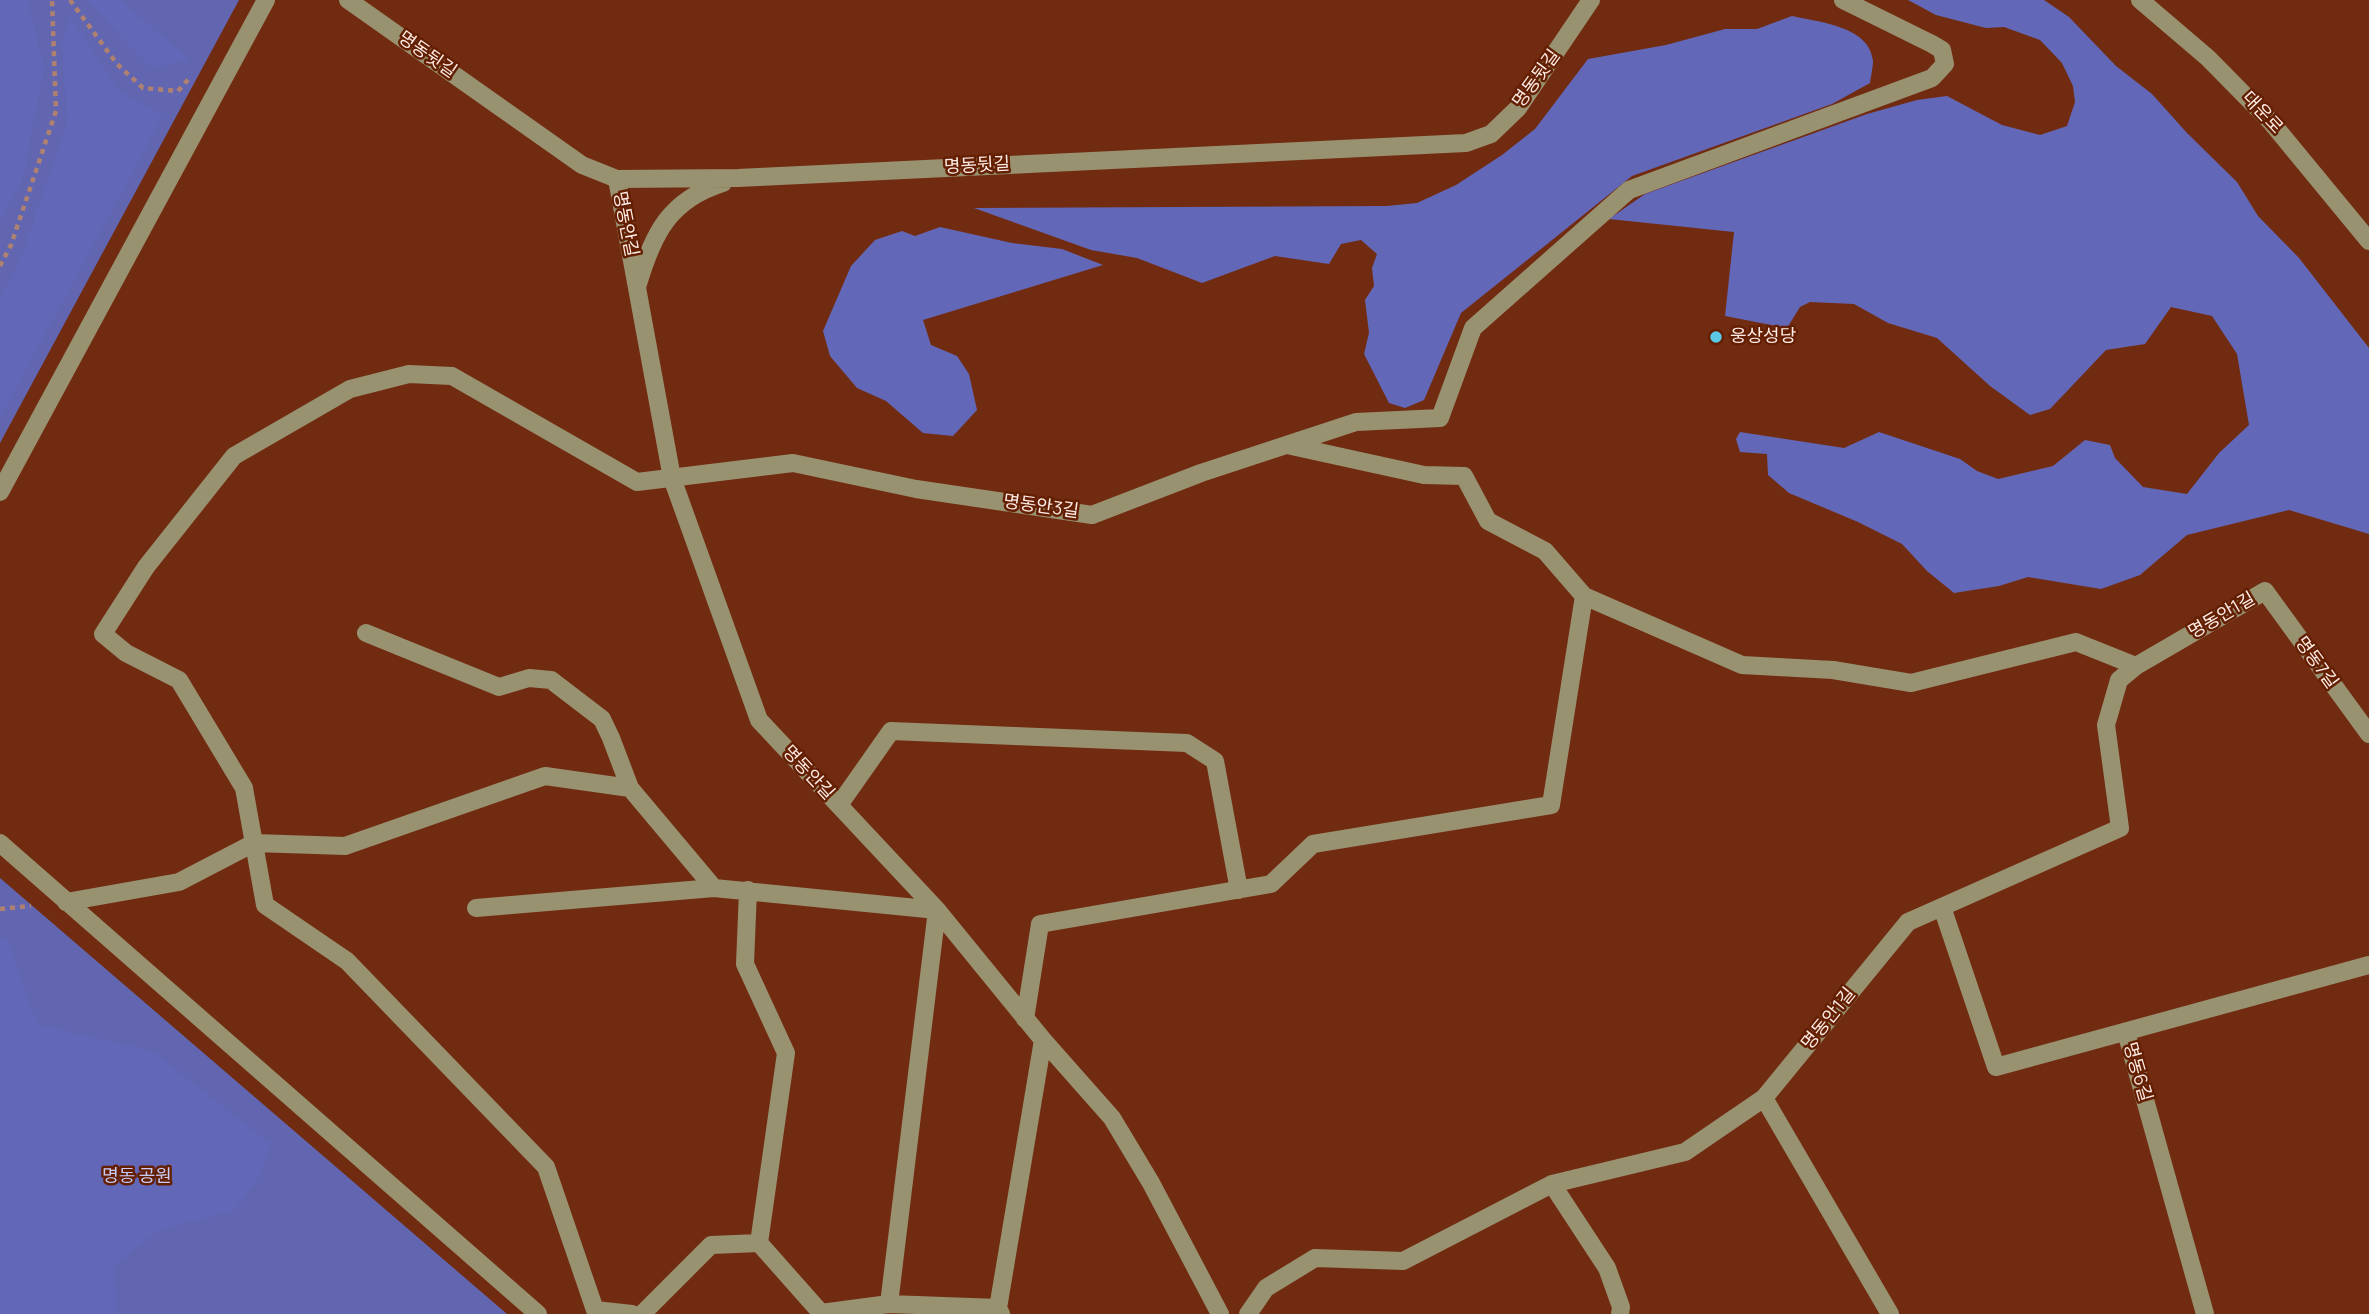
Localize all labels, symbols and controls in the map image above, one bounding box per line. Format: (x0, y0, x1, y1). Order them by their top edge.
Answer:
street label: 명동뒷길 (394, 27, 460, 83)
street label: 명동뒷길 (1509, 46, 1565, 112)
street label: 대운로 (2237, 87, 2287, 139)
street label: 명동뒷길 (943, 153, 1011, 179)
street label: 명동안길 (608, 189, 642, 259)
place label: 웅상성당 (1730, 326, 1796, 348)
marker: 웅상성당 (1708, 329, 1724, 345)
street label: 명동안3길 (1002, 491, 1080, 523)
street label: 명동안1길 (2185, 588, 2259, 644)
street label: 명동7길 (2290, 633, 2342, 693)
street label: 명동안길 (778, 741, 838, 805)
street label: 명동안1길 (1798, 984, 1860, 1054)
street label: 명동6길 (2118, 1040, 2156, 1104)
park label: 명동 공원 (102, 1166, 172, 1188)

